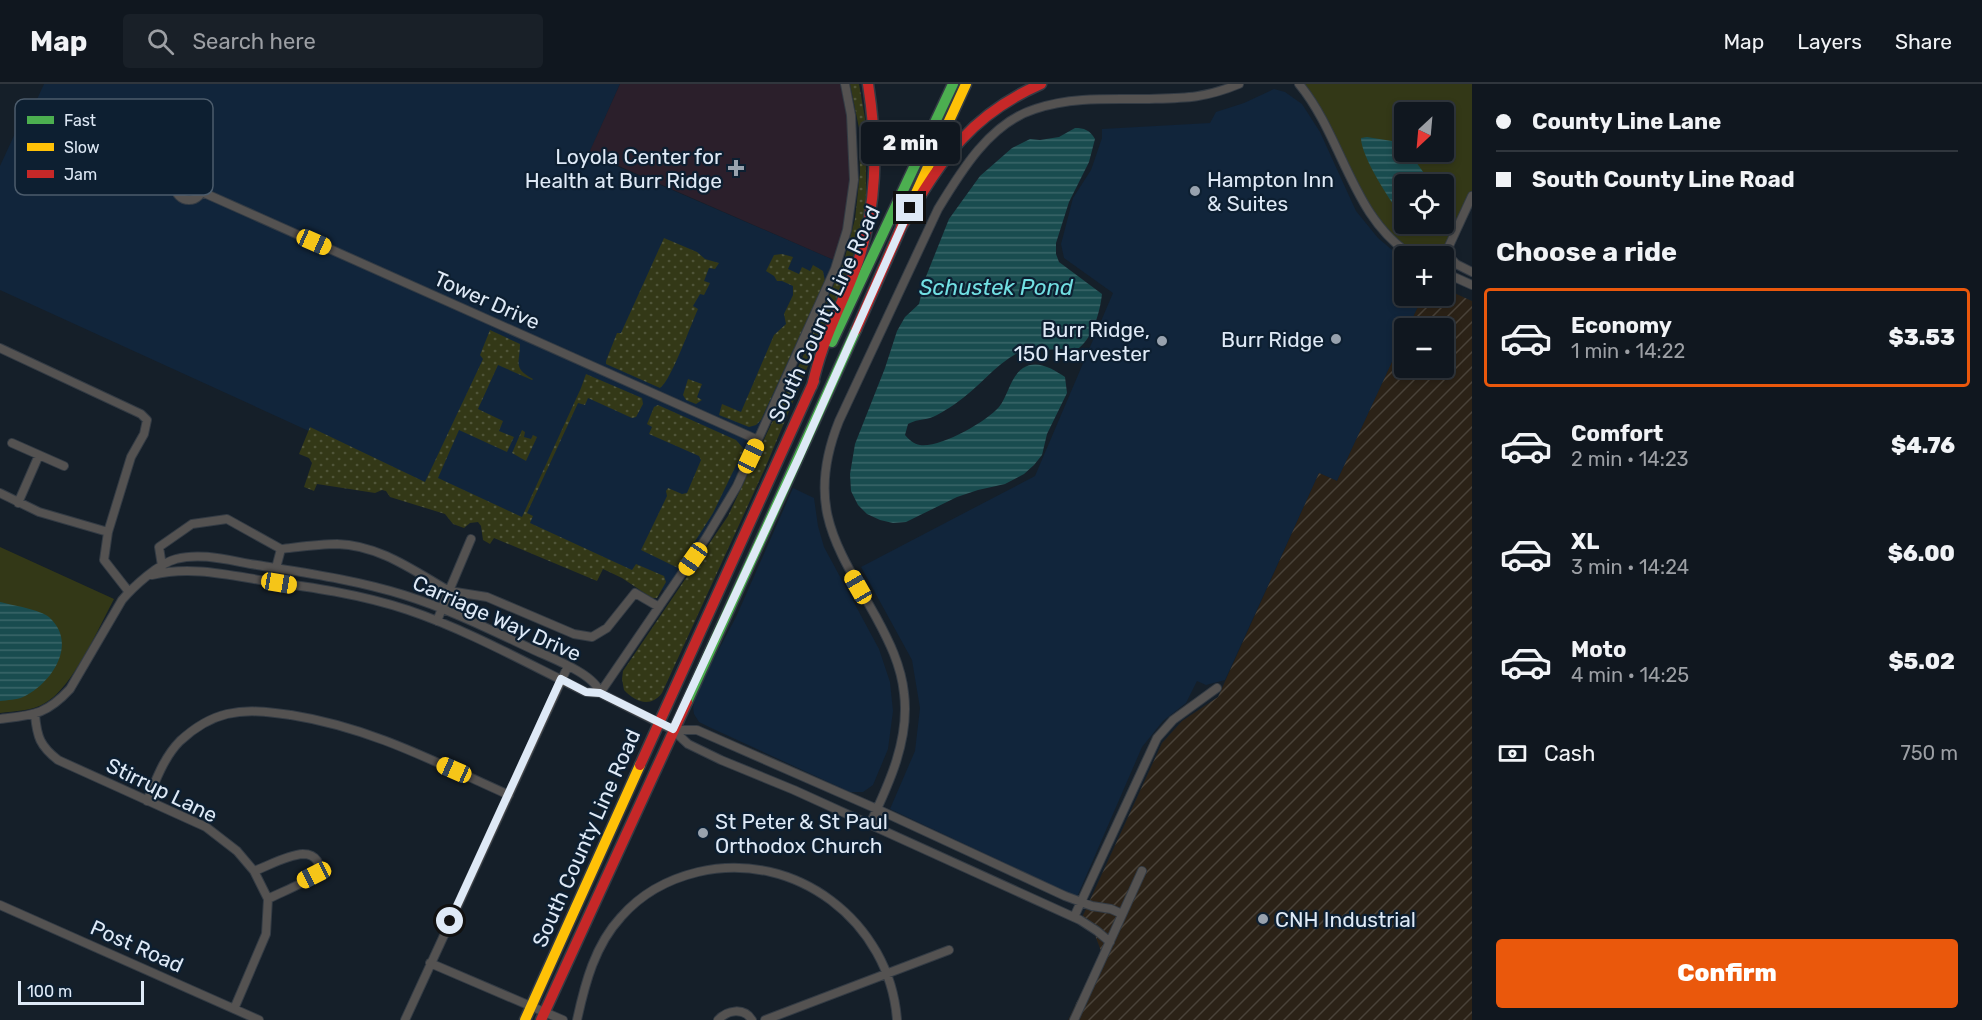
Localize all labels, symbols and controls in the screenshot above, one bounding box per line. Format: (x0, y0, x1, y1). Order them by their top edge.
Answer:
search box (123, 14, 543, 68)
text: Map (30, 25, 87, 58)
icon: search (144, 25, 177, 58)
text: Search here (192, 28, 316, 55)
text: Map (1723, 29, 1764, 54)
text: Layers (1797, 29, 1862, 54)
text: Share (1895, 29, 1952, 54)
legend (15, 99, 213, 195)
north arrow (1394, 102, 1454, 162)
map controls (1394, 102, 1454, 378)
text: County Line Lane (1532, 108, 1721, 135)
text: Fast (64, 111, 96, 130)
callout: 2 min (860, 121, 960, 163)
text: 2 min (883, 131, 938, 155)
text: Slow (64, 138, 100, 157)
place label: Loyola Center for Health at Burr Ridge (525, 144, 722, 193)
marker: Loyola Center for Health at Burr Ridge (727, 159, 745, 177)
text: Jam (64, 165, 97, 184)
text: South County Line Road (1532, 166, 1795, 193)
place label: Hampton Inn & Suites (1207, 167, 1334, 216)
button: locate (1394, 174, 1454, 234)
marker: Hampton Inn & Suites (1188, 184, 1202, 198)
route end (896, 194, 923, 221)
street label: South County Line Road (763, 202, 885, 426)
car (294, 226, 334, 258)
text: Choose a ride (1496, 236, 1677, 268)
button: + (1394, 246, 1454, 306)
street label: Tower Drive (430, 266, 544, 334)
water label: Schustek Pond (919, 274, 1074, 301)
icon: car (1499, 311, 1553, 365)
text: Economy (1571, 312, 1672, 339)
place label: Burr Ridge, 150 Harvester (1014, 317, 1150, 366)
button: − (1394, 318, 1454, 378)
text: $3.53 (1888, 324, 1955, 351)
place label: Burr Ridge (1221, 327, 1324, 352)
marker: Burr Ridge (1329, 332, 1343, 346)
marker: Burr Ridge, 150 Harvester (1155, 334, 1169, 348)
text: 1 min · 14:22 (1571, 339, 1685, 363)
icon: car (1499, 419, 1553, 473)
text: Comfort (1571, 420, 1663, 447)
text: $4.76 (1891, 432, 1955, 459)
car (735, 436, 767, 476)
text: 2 min · 14:23 (1571, 447, 1689, 471)
icon: car (1499, 527, 1553, 581)
text: XL (1571, 528, 1599, 555)
car (675, 539, 711, 579)
text: $6.00 (1888, 540, 1955, 567)
text: 3 min · 14:24 (1571, 555, 1689, 579)
car (841, 567, 875, 607)
street label: Carriage Way Drive (409, 570, 585, 666)
car (260, 571, 298, 595)
icon: car (1499, 635, 1553, 689)
text: Moto (1571, 636, 1626, 663)
text: $5.02 (1888, 648, 1955, 675)
text: 4 min · 14:25 (1571, 663, 1689, 687)
street label: South County Line Road (527, 725, 645, 951)
icon: cash (1496, 737, 1529, 770)
text: Cash (1544, 740, 1595, 767)
text: 750 m (1900, 741, 1958, 765)
street label: Stirrup Lane (102, 752, 222, 828)
car (434, 754, 474, 786)
place label: St Peter & St Paul Orthodox Church (715, 809, 888, 858)
marker: St Peter & St Paul Orthodox Church (696, 826, 710, 840)
car (294, 859, 334, 891)
route start (436, 907, 463, 934)
place label: CNH Industrial (1275, 907, 1416, 932)
marker: CNH Industrial (1256, 912, 1270, 926)
street label: Post Road (87, 914, 187, 978)
button: Confirm (1496, 939, 1958, 1008)
scale bar (18, 978, 144, 1006)
text: 100 m (27, 982, 72, 1001)

